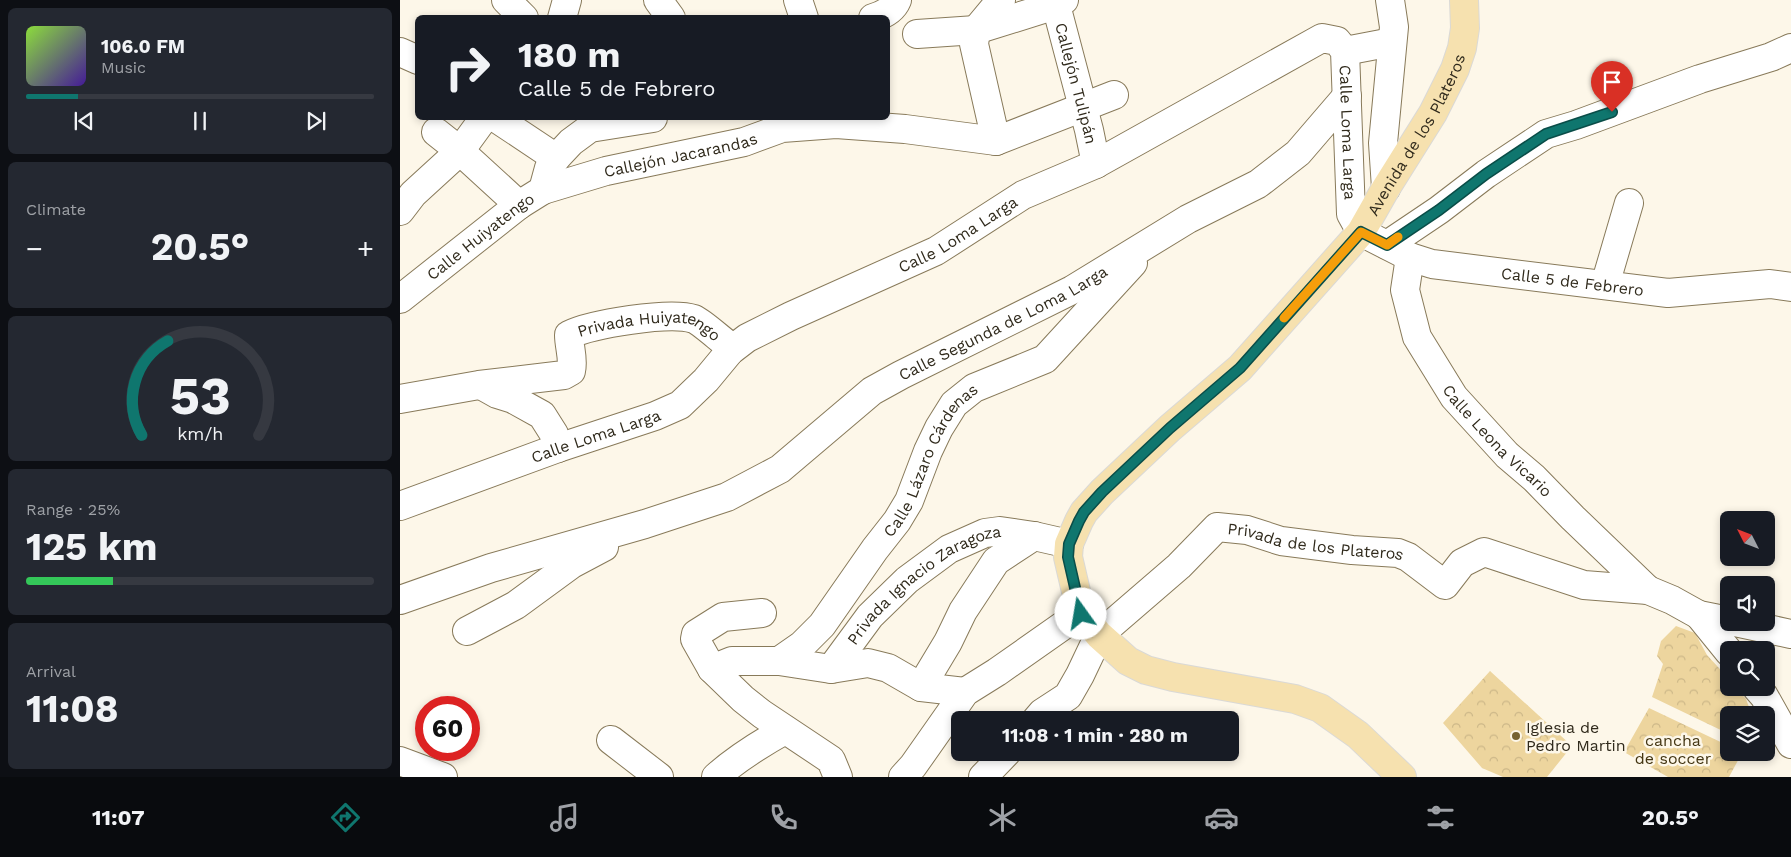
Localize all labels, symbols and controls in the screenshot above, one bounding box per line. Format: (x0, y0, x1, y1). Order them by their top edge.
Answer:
street label: Callejón Tulipán (1052, 21, 1101, 146)
text: 180 m (518, 34, 621, 76)
text: 106.0 FM (101, 35, 185, 58)
icon: right (435, 35, 500, 100)
street label: Avenida de los Plateros (1363, 51, 1469, 219)
text: Music (101, 58, 146, 77)
pin (1591, 61, 1633, 112)
street label: Calle Loma Larga (1336, 64, 1360, 200)
icon: arrive (1598, 68, 1626, 96)
text: Calle 5 de Febrero (518, 76, 715, 101)
icon: previous (70, 107, 98, 135)
icon: pause (186, 107, 214, 135)
icon: next (302, 107, 330, 135)
street label: Callejón Jacarandas (602, 128, 760, 181)
street label: Calle Huiyatengo (423, 189, 538, 284)
street label: Calle Loma Larga (895, 192, 1021, 276)
text: Climate (26, 200, 86, 219)
text: 20.5° (151, 225, 249, 269)
text: − (26, 232, 43, 265)
text: + (357, 232, 374, 265)
street label: Calle Segunda de Loma Larga (895, 261, 1111, 384)
street label: Calle 5 de Febrero (1500, 263, 1645, 299)
street label: Privada Huiyatengo (575, 307, 725, 345)
text: 53 (169, 366, 231, 427)
street label: Calle Lázaro Cárdenas (879, 379, 981, 540)
street label: Calle Leona Vicario (1439, 381, 1556, 501)
street label: Calle Loma Larga (528, 405, 664, 467)
text: km/h (177, 423, 223, 444)
text: Range · 25% (26, 500, 120, 519)
north arrow (1720, 511, 1775, 566)
map controls (1720, 511, 1775, 761)
street label: Privada de los Plateros (1227, 519, 1407, 564)
street label: Privada Ignacio Zaragoza (843, 521, 1002, 648)
text: 125 km (26, 525, 157, 569)
button: sound (1720, 576, 1775, 631)
position arrow (1054, 587, 1106, 639)
button: search (1720, 641, 1775, 696)
text: Arrival (26, 662, 76, 681)
text: 11:08 (26, 687, 119, 731)
speed limit sign: 60 (415, 696, 480, 761)
button: layers (1720, 706, 1775, 761)
place label: Iglesia de Pedro Martin (1526, 718, 1626, 755)
text: 11:08 · 1 min · 280 m (1002, 724, 1188, 747)
marker: Iglesia de Pedro Martin (1510, 730, 1522, 742)
park label: cancha de soccer (1635, 731, 1712, 768)
icon: directions (328, 800, 363, 835)
icon: music (547, 800, 582, 835)
icon: phone (766, 800, 801, 835)
icon: climate (985, 800, 1020, 835)
icon: car (1204, 800, 1239, 835)
icon: filters (1423, 800, 1458, 835)
text: 11:07 (92, 805, 145, 830)
text: 20.5° (1642, 805, 1699, 830)

